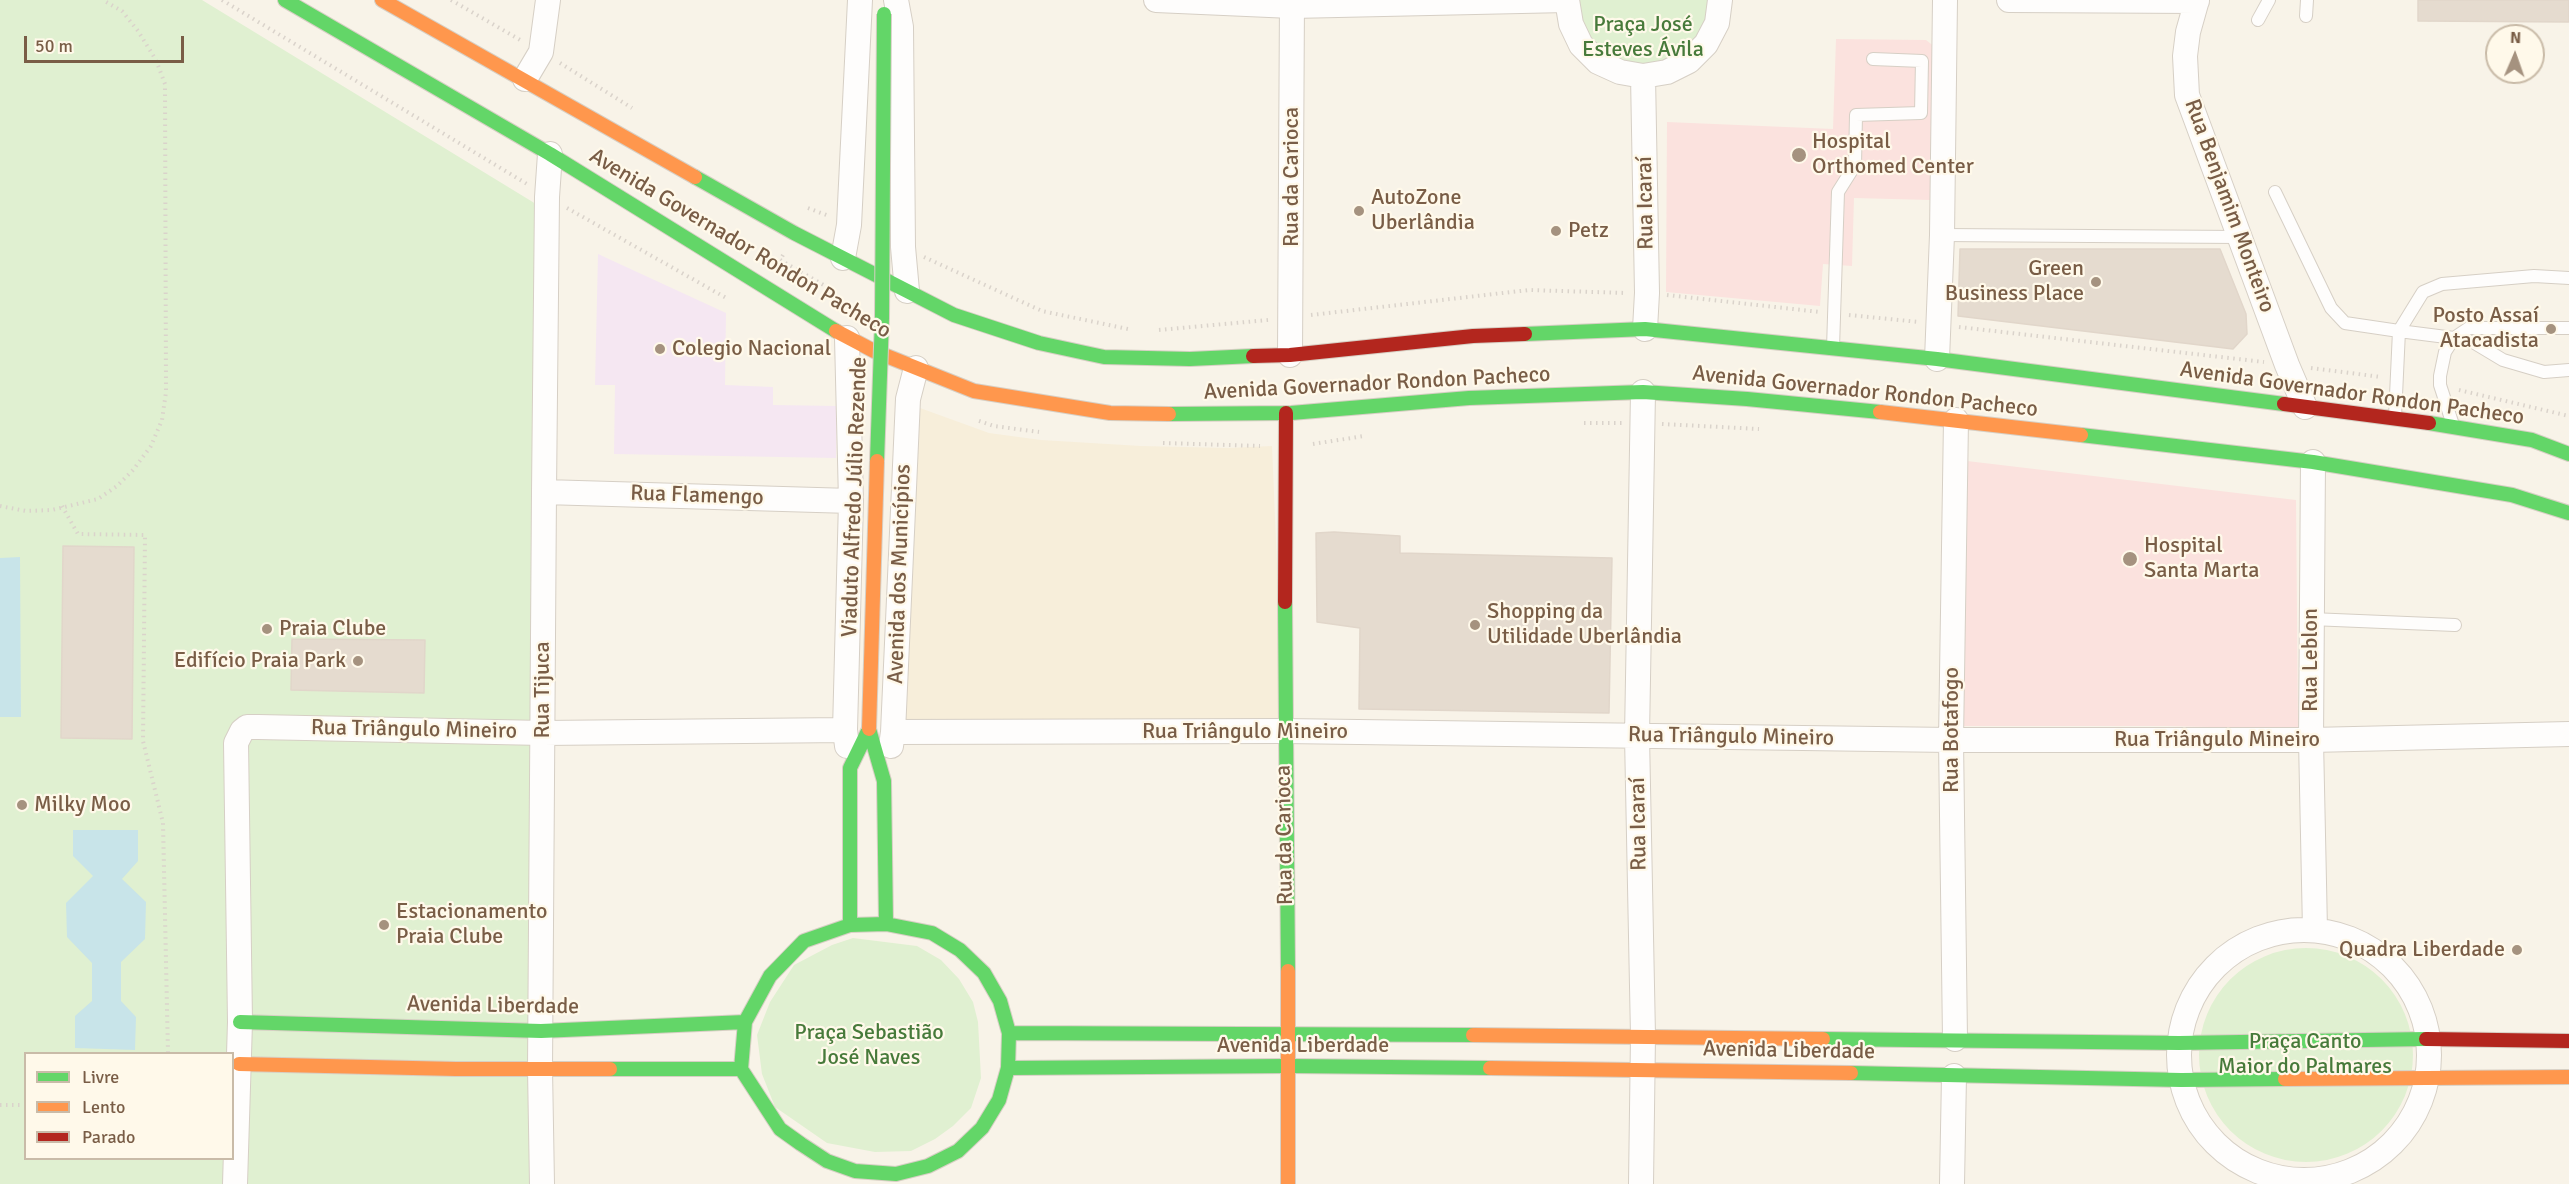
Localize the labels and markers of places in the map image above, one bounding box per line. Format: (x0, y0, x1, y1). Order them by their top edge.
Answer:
place label: Hospital Orthomed Center (1812, 129, 1974, 180)
marker: Hospital Orthomed Center (1790, 146, 1808, 164)
place label: AutoZone Uberlândia (1371, 185, 1475, 236)
marker: AutoZone Uberlândia (1352, 204, 1366, 218)
place label: Petz (1568, 218, 1609, 244)
marker: Petz (1549, 224, 1563, 238)
place label: Green Business Place (1945, 256, 2084, 308)
marker: Green Business Place (2089, 275, 2103, 289)
place label: Posto Assaí Atacadista (2432, 303, 2539, 354)
marker: Posto Assaí Atacadista (2544, 322, 2558, 336)
place label: Colegio Nacional (672, 336, 831, 362)
marker: Colegio Nacional (653, 342, 667, 356)
place label: Hospital Santa Marta (2144, 533, 2259, 584)
marker: Hospital Santa Marta (2121, 550, 2139, 568)
place label: Shopping da Utilidade Uberlândia (1487, 599, 1682, 650)
place label: Praia Clube (279, 616, 386, 642)
marker: Shopping da Utilidade Uberlândia (1468, 618, 1482, 632)
marker: Praia Clube (260, 622, 274, 636)
place label: Edifício Praia Park (174, 648, 346, 674)
marker: Edifício Praia Park (351, 654, 365, 668)
place label: Milky Moo (34, 792, 131, 818)
marker: Milky Moo (15, 798, 29, 812)
place label: Estacionamento Praia Clube (396, 899, 547, 950)
marker: Estacionamento Praia Clube (377, 918, 391, 932)
place label: Quadra Liberdade (2339, 937, 2505, 963)
marker: Quadra Liberdade (2510, 943, 2524, 957)

